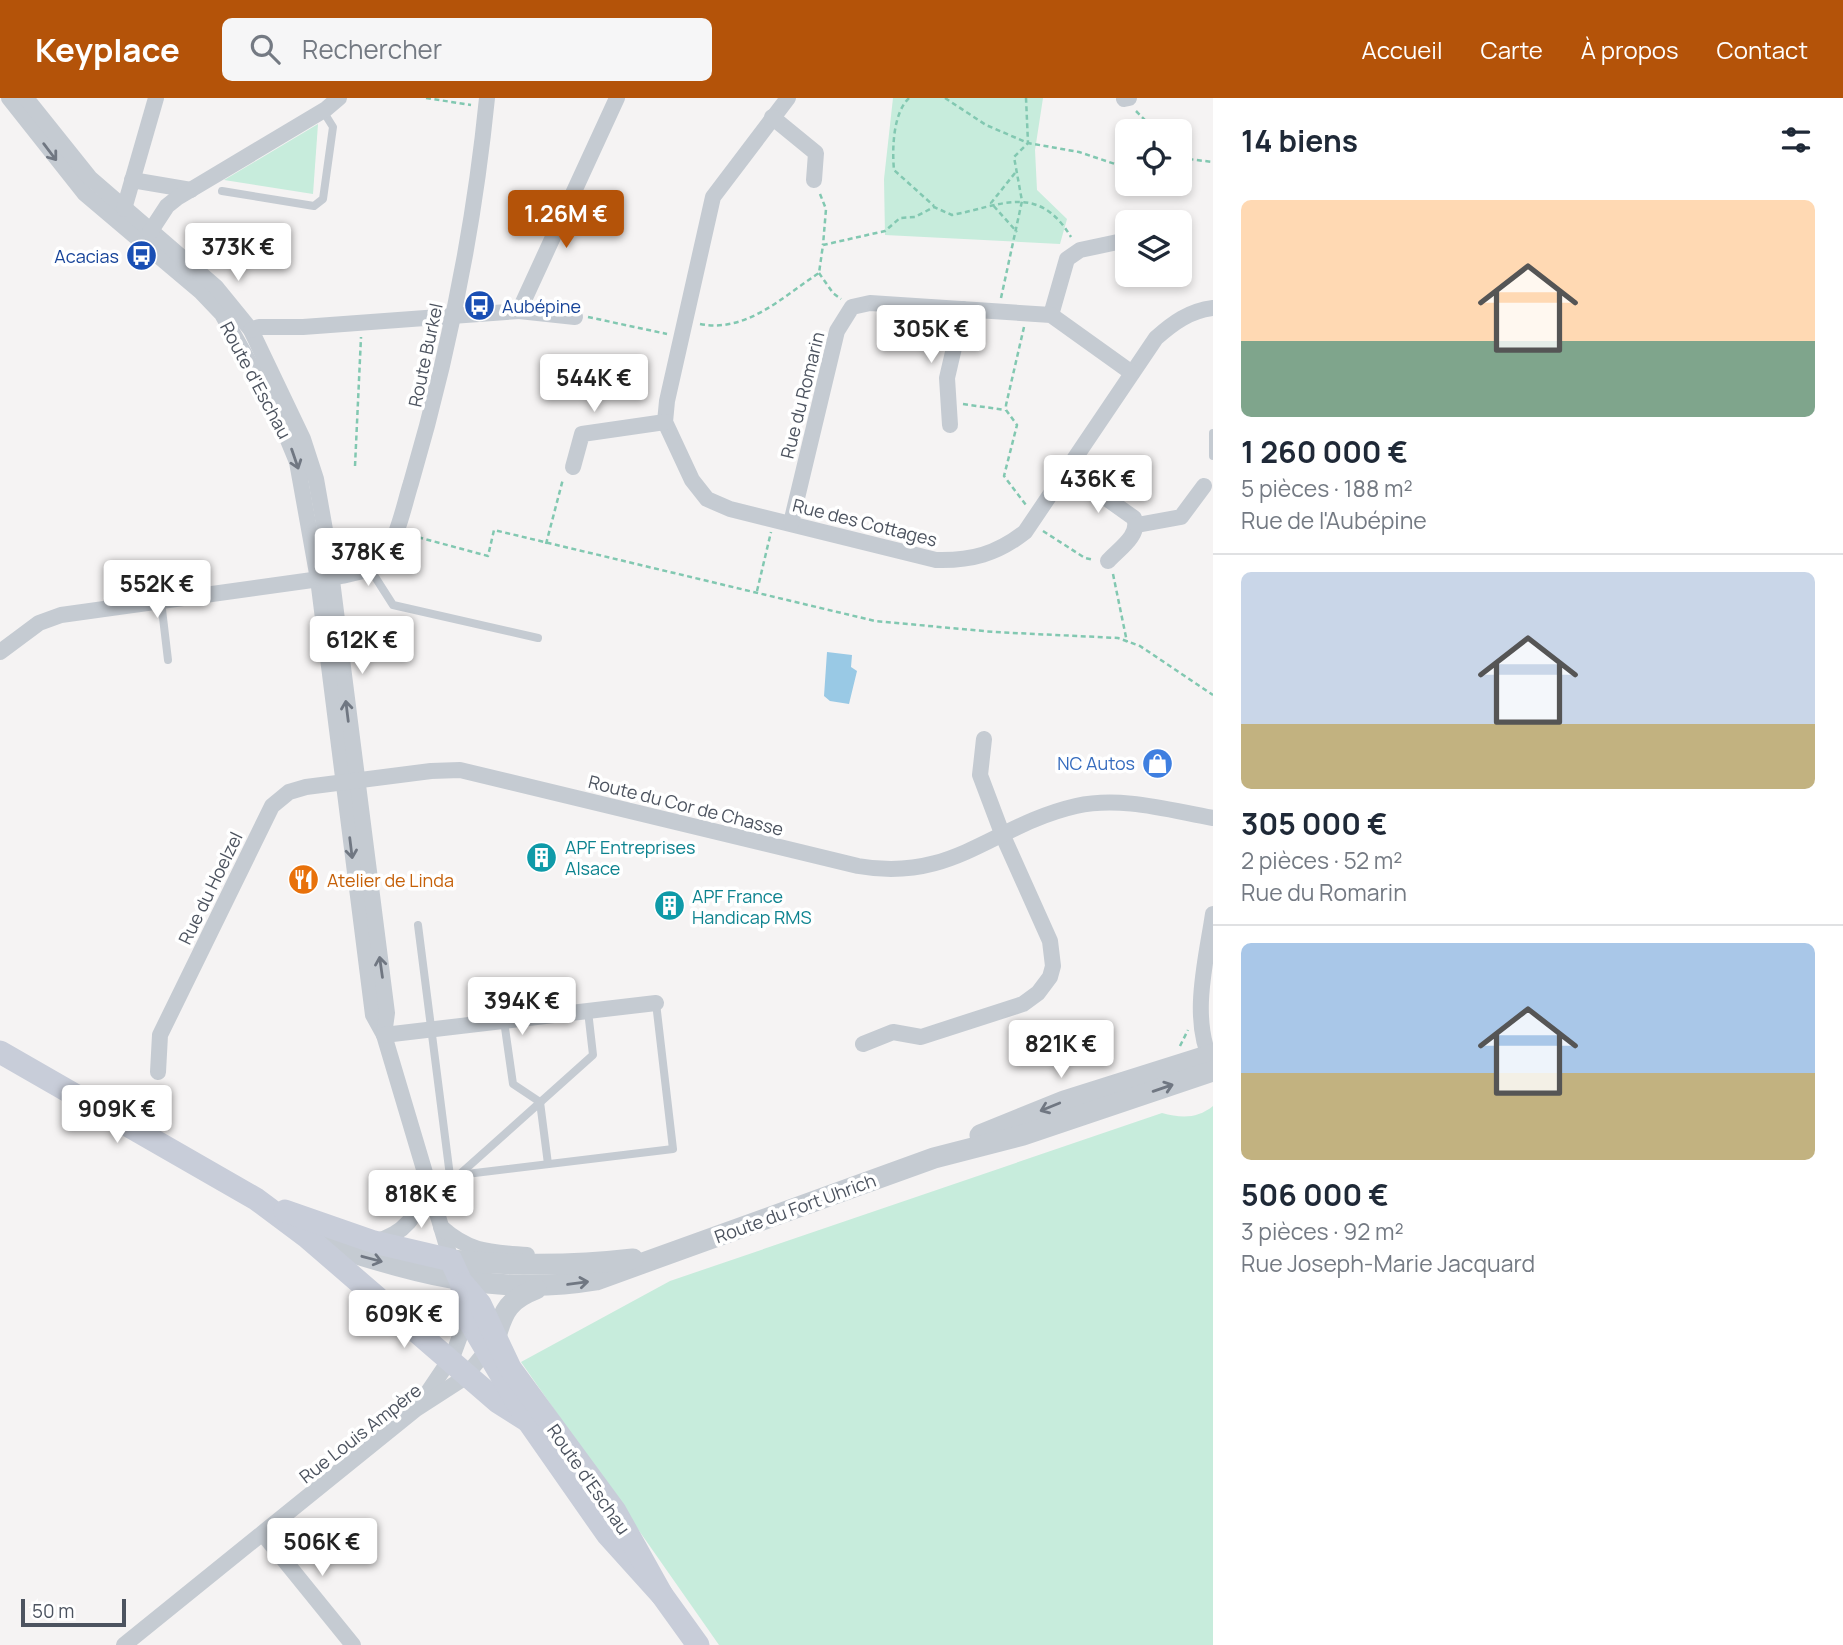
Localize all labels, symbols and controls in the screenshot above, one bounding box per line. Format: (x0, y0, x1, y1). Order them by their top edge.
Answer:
search box (222, 18, 712, 81)
text: Keyplace (35, 27, 180, 72)
icon: search (246, 30, 284, 68)
text: Rechercher (302, 31, 442, 67)
text: Accueil (1362, 33, 1442, 66)
text: Carte (1480, 33, 1543, 66)
text: À propos (1581, 33, 1679, 66)
text: Contact (1717, 33, 1808, 66)
map controls (1115, 119, 1192, 287)
button: locate (1115, 119, 1192, 196)
text: 14 biens (1241, 120, 1358, 161)
icon: filters (1777, 121, 1815, 159)
one-way arrow (43, 142, 58, 161)
pin: 1.26M € (501, 190, 631, 250)
text: 1.26M € (524, 197, 608, 229)
button: layers (1115, 210, 1192, 287)
pin: 373K € (181, 223, 295, 283)
text: 373K € (201, 230, 275, 262)
bus stop icon: Acacias (125, 239, 159, 273)
place label: Acacias (54, 244, 119, 268)
icon: home (1465, 245, 1591, 371)
bus stop icon: Aubépine (462, 289, 496, 323)
place label: Aubépine (502, 294, 581, 318)
street label: Route Burkel (402, 301, 448, 409)
pin: 305K € (874, 306, 988, 365)
text: 305K € (893, 312, 969, 344)
street label: Route d'Eschau (215, 317, 297, 443)
street label: Rue du Romarin (775, 329, 829, 461)
pin: 544K € (537, 354, 651, 414)
text: 544K € (556, 361, 632, 393)
text: 1 260 000 € (1241, 431, 1408, 472)
one-way arrow (290, 447, 302, 469)
pin: 436K € (1041, 456, 1155, 515)
text: 436K € (1060, 462, 1136, 494)
text: 5 pièces · 188 m² (1241, 472, 1413, 504)
street label: Rue des Cottages (790, 492, 940, 552)
text: Rue de l'Aubépine (1241, 504, 1427, 536)
pin: 378K € (311, 528, 425, 588)
text: 378K € (331, 535, 405, 567)
pin: 552K € (100, 560, 214, 620)
text: 552K € (120, 567, 194, 599)
pin: 612K € (305, 616, 419, 676)
icon: home (1465, 617, 1591, 743)
text: 612K € (326, 623, 398, 655)
one-way arrow (341, 700, 354, 723)
shop icon: NC Autos (1141, 746, 1175, 780)
place label: NC Autos (1057, 751, 1135, 775)
street label: Route du Cor de Chasse (586, 769, 786, 841)
text: 305 000 € (1241, 803, 1387, 844)
street label: Rue du Hoelzel (172, 828, 248, 948)
place label: APF Entreprises Alsace (565, 835, 695, 880)
one-way arrow (344, 837, 357, 859)
building icon: APF Entreprises Alsace (525, 840, 559, 874)
text: 2 pièces · 52 m² (1241, 844, 1403, 876)
restaurant icon: Atelier de Linda (287, 863, 321, 897)
place label: Atelier de Linda (327, 868, 454, 892)
text: Rue du Romarin (1241, 876, 1407, 908)
place label: APF France Handicap RMS (692, 884, 812, 929)
building icon: APF France Handicap RMS (652, 889, 686, 923)
one-way arrow (374, 956, 387, 979)
pin: 394K € (465, 978, 579, 1037)
text: 394K € (484, 984, 560, 1016)
icon: home (1465, 988, 1591, 1114)
pin: 821K € (1004, 1020, 1118, 1080)
text: 821K € (1025, 1027, 1097, 1059)
one-way arrow (1152, 1081, 1174, 1093)
pin: 909K € (60, 1086, 174, 1145)
text: 909K € (78, 1092, 156, 1124)
one-way arrow (1040, 1101, 1062, 1114)
street label: Route du Fort Uhrich (711, 1168, 879, 1248)
pin: 818K € (364, 1170, 478, 1230)
text: 506 000 € (1241, 1174, 1389, 1215)
text: 818K € (385, 1177, 457, 1209)
text: 3 pièces · 92 m² (1241, 1215, 1404, 1247)
text: Rue Joseph-Marie Jacquard (1241, 1247, 1535, 1279)
one-way arrow (360, 1253, 382, 1266)
one-way arrow (566, 1276, 589, 1289)
pin: 609K € (347, 1290, 461, 1350)
text: 609K € (365, 1297, 443, 1329)
street label: Rue Louis Ampère (294, 1378, 426, 1488)
street label: Route d'Eschau (542, 1419, 636, 1539)
pin: 506K € (265, 1518, 379, 1578)
text: 506K € (283, 1525, 361, 1557)
scale bar (21, 1596, 126, 1628)
text: 50 m (32, 1598, 74, 1624)

